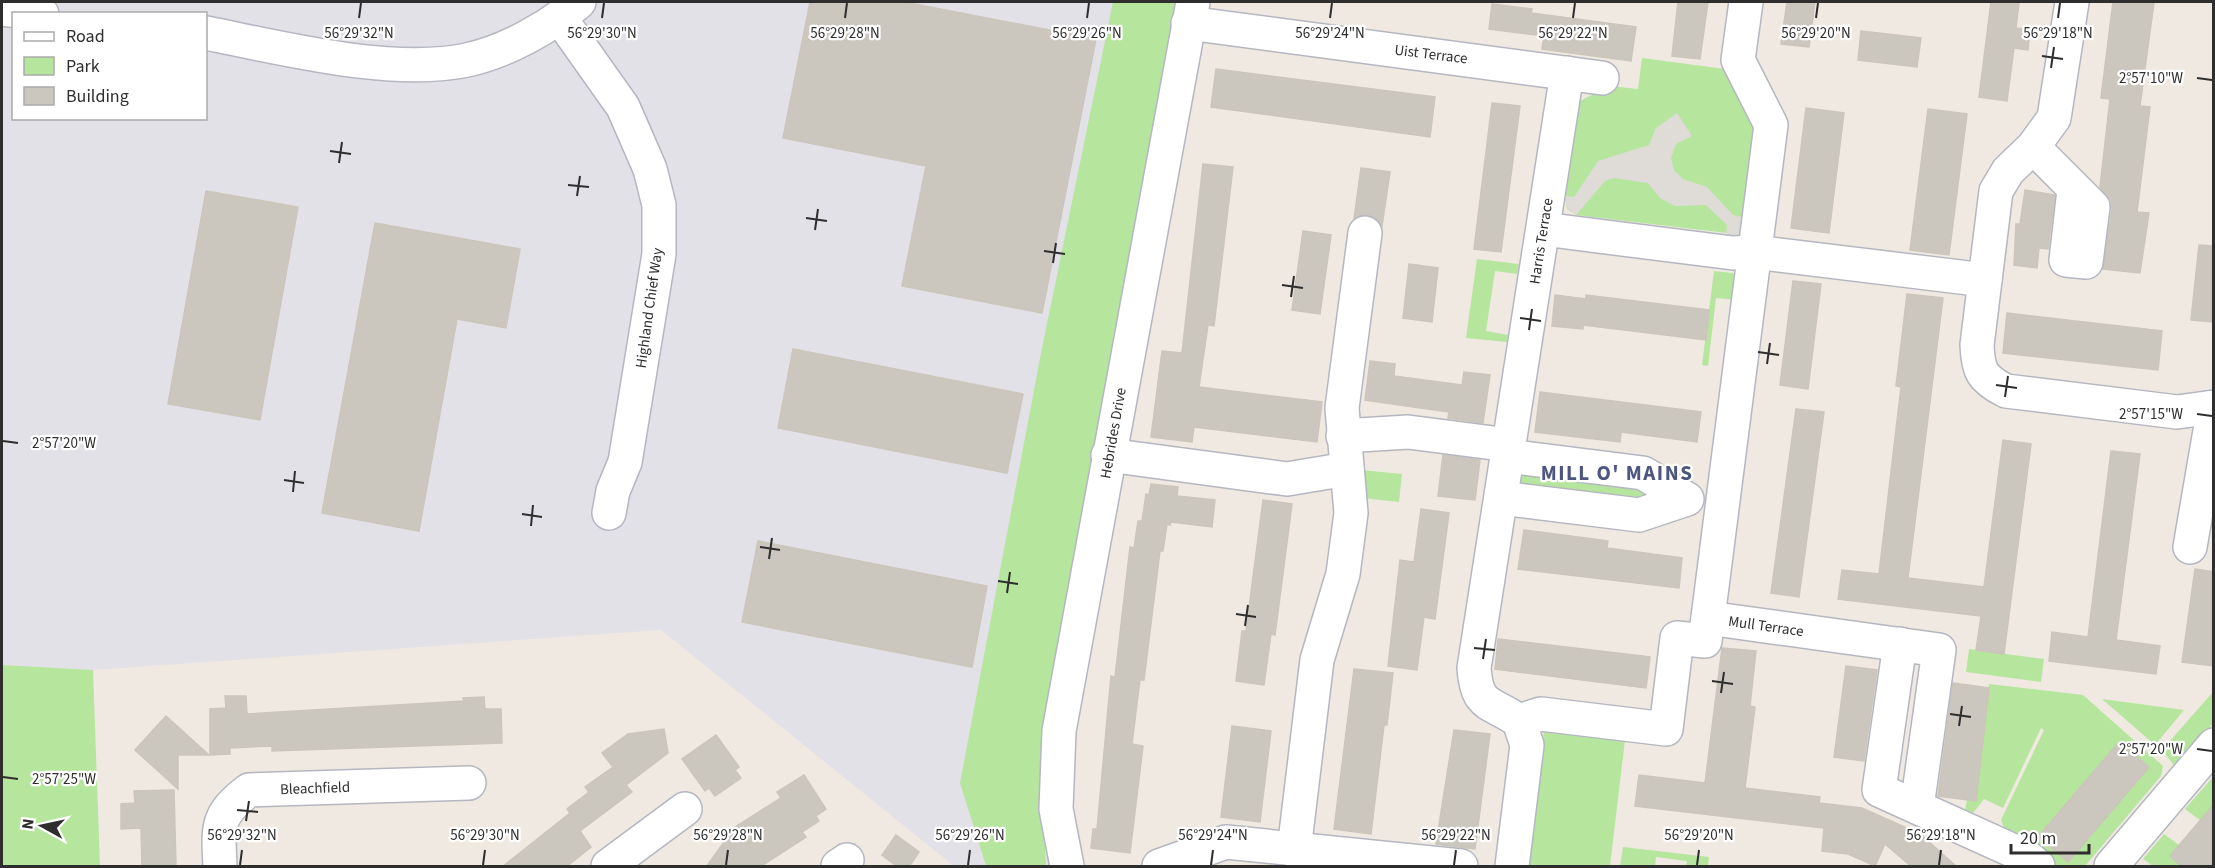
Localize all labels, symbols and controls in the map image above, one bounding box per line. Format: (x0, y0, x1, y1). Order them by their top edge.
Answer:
legend (12, 12, 207, 120)
text: 56°29'32"N (324, 23, 394, 44)
text: 56°29'30"N (567, 23, 637, 44)
text: 56°29'28"N (810, 23, 880, 44)
text: 56°29'26"N (1052, 23, 1122, 44)
text: 56°29'24"N (1295, 23, 1365, 44)
text: 56°29'22"N (1538, 23, 1608, 44)
text: 56°29'20"N (1781, 23, 1851, 44)
text: 56°29'18"N (2023, 23, 2093, 44)
text: Road (66, 24, 105, 49)
street label: Uist Terrace (1393, 40, 1469, 69)
text: Park (66, 54, 100, 79)
text: 2°57'10"W (2119, 68, 2183, 89)
text: Building (66, 84, 129, 109)
street label: Harris Terrace (1524, 197, 1559, 286)
street label: Highland Chief Way (631, 246, 668, 370)
street label: Hebrides Drive (1095, 386, 1132, 480)
text: 2°57'15"W (2119, 404, 2183, 425)
text: 2°57'20"W (32, 433, 96, 454)
district label: MILL O' MAINS (1541, 458, 1693, 488)
street label: Mull Terrace (1727, 611, 1805, 642)
text: 2°57'20"W (2119, 739, 2183, 760)
text: 2°57'25"W (32, 769, 96, 790)
street label: Bleachfield (280, 777, 350, 800)
north arrow (12, 796, 72, 856)
text: N (17, 817, 40, 831)
scale bar (2011, 817, 2089, 855)
text: 56°29'32"N (207, 825, 277, 846)
text: 56°29'30"N (450, 825, 520, 846)
text: 56°29'28"N (693, 825, 763, 846)
text: 56°29'26"N (935, 825, 1005, 846)
text: 56°29'24"N (1178, 825, 1248, 846)
text: 56°29'22"N (1421, 825, 1491, 846)
text: 56°29'20"N (1664, 825, 1734, 846)
text: 56°29'18"N (1906, 825, 1976, 846)
text: 20 m (2020, 826, 2056, 851)

